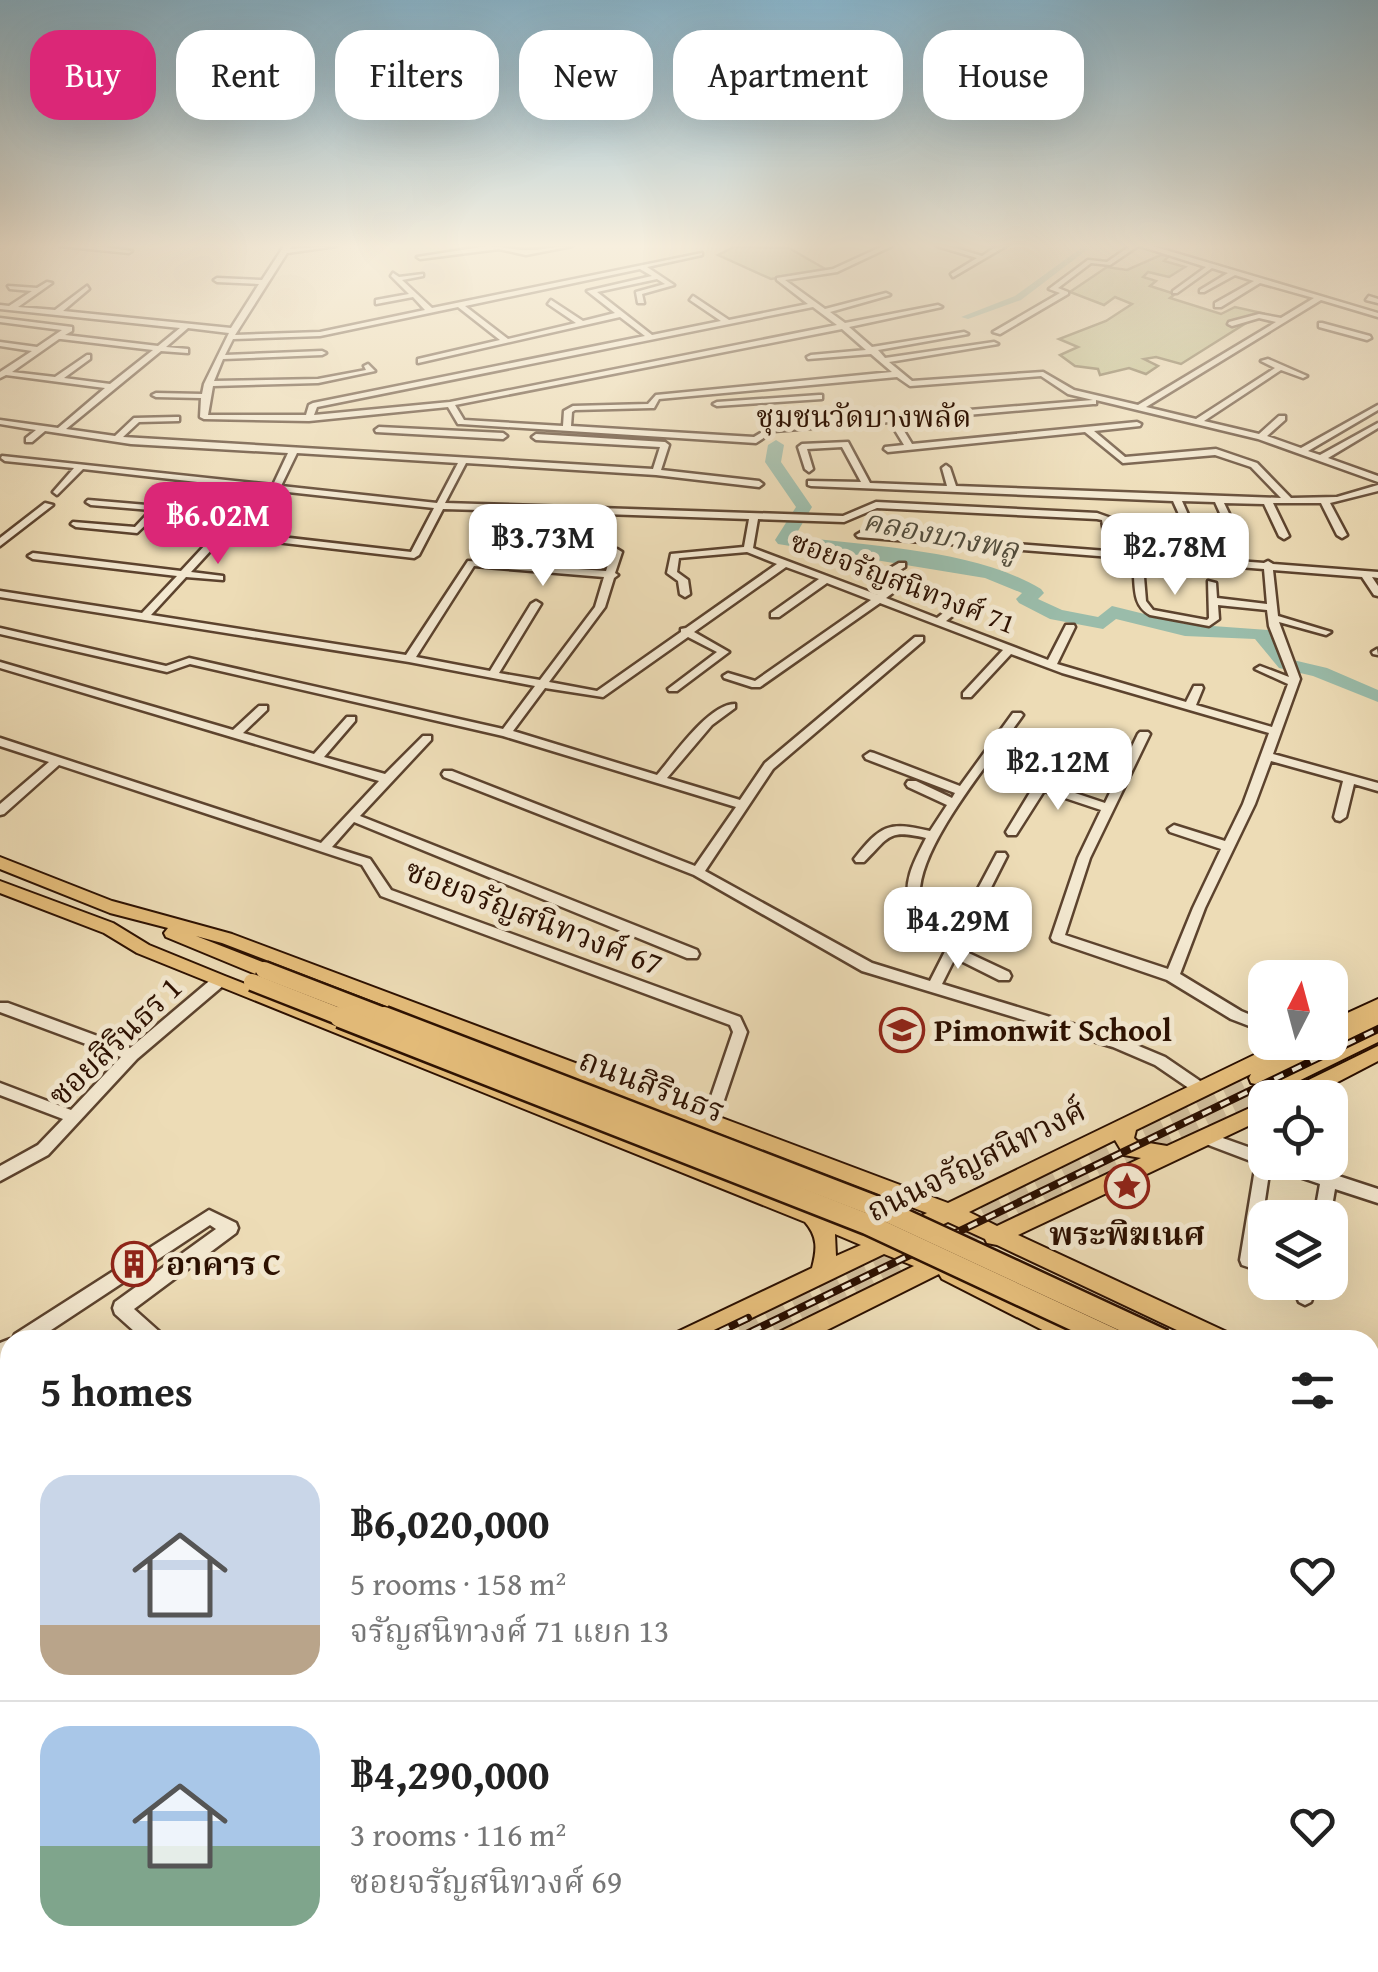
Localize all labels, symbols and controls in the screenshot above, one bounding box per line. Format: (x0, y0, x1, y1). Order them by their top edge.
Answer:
chip: Buy (30, 30, 156, 120)
chip: Rent (176, 30, 315, 120)
chip: Filters (335, 30, 499, 120)
chip: New (519, 30, 653, 120)
chip: Apartment (673, 30, 903, 120)
chip: House (923, 30, 1084, 120)
district label: ชุมชนวัดบางพลัด (756, 394, 972, 438)
pin: ฿6.02M (137, 482, 299, 567)
text: ฿6.02M (166, 491, 270, 538)
water label: คลองบางพลู (860, 497, 1024, 571)
pin: ฿3.73M (462, 504, 624, 589)
text: ฿3.73M (491, 513, 595, 560)
pin: ฿2.78M (1094, 513, 1256, 598)
street label: ซอยจรัญสนิทวงศ์ 71 (785, 520, 1022, 643)
text: ฿2.78M (1123, 522, 1227, 569)
pin: ฿2.12M (977, 728, 1139, 813)
text: ฿2.12M (1006, 737, 1110, 784)
street label: ซอยจรัญสนิทวงศ์ 67 (399, 846, 670, 987)
pin: ฿4.29M (877, 887, 1039, 972)
text: ฿4.29M (906, 896, 1010, 943)
north arrow (1248, 960, 1348, 1060)
map controls (1248, 960, 1348, 1300)
street label: ซอยสิรินธร 1 (37, 965, 192, 1117)
place label: Pimonwit School (934, 1006, 1172, 1053)
school or university icon: Pimonwit School (879, 1007, 925, 1053)
street label: ถนนสิรินธร (573, 1035, 732, 1134)
button: locate (1248, 1080, 1348, 1180)
street label: ถนนจรัญสนิทวงศ์ (858, 1086, 1093, 1233)
place icon: พระพิฆเนศ (1104, 1163, 1150, 1209)
button: layers (1248, 1200, 1348, 1300)
place label: พระพิฆเนศ (1049, 1210, 1205, 1257)
place label: อาคาร C (166, 1240, 281, 1287)
building icon: อาคาร C (111, 1241, 157, 1287)
text: 5 homes (40, 1360, 193, 1421)
icon: filters (1285, 1363, 1340, 1418)
text: ฿6,020,000 (350, 1492, 550, 1553)
icon: home (120, 1515, 240, 1635)
icon: heart (1285, 1548, 1340, 1603)
text: 5 rooms · 158 m² (350, 1560, 566, 1607)
text: จรัญสนิทวงศ์ 71 แยก 13 (350, 1607, 669, 1654)
text: ฿4,290,000 (350, 1743, 550, 1804)
icon: home (120, 1766, 240, 1886)
icon: heart (1285, 1799, 1340, 1854)
text: 3 rooms · 116 m² (350, 1811, 566, 1858)
text: ซอยจรัญสนิทวงศ์ 69 (350, 1858, 622, 1905)

